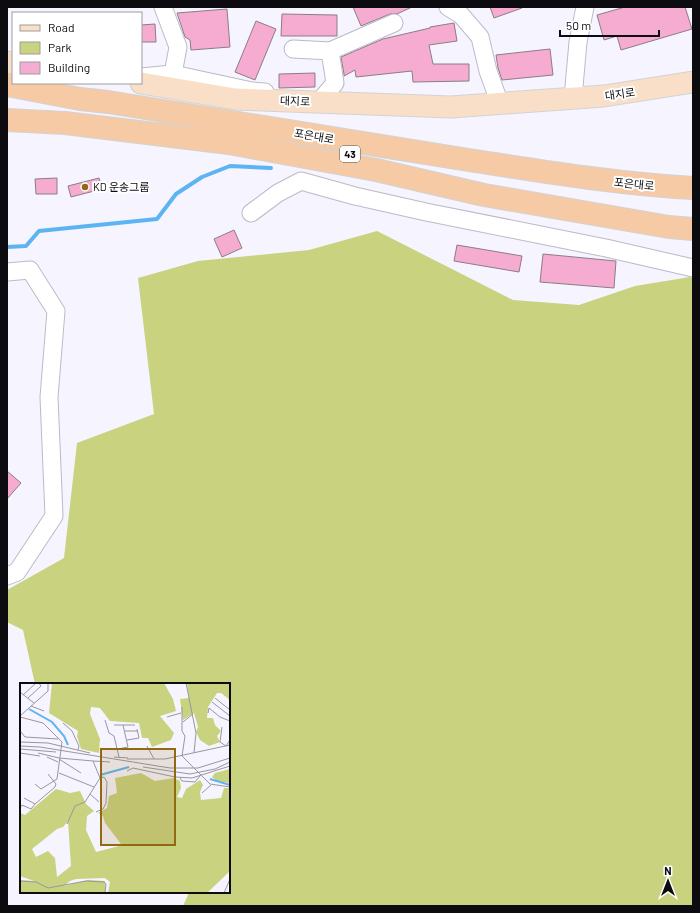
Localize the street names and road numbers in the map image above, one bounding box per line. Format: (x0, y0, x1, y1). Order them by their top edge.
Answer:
street label: 대지로 (604, 85, 636, 102)
street label: 대지로 (280, 93, 310, 108)
street label: 포은대로 (293, 126, 335, 145)
road number: 43 (340, 146, 360, 162)
street label: 포은대로 (613, 175, 655, 192)

